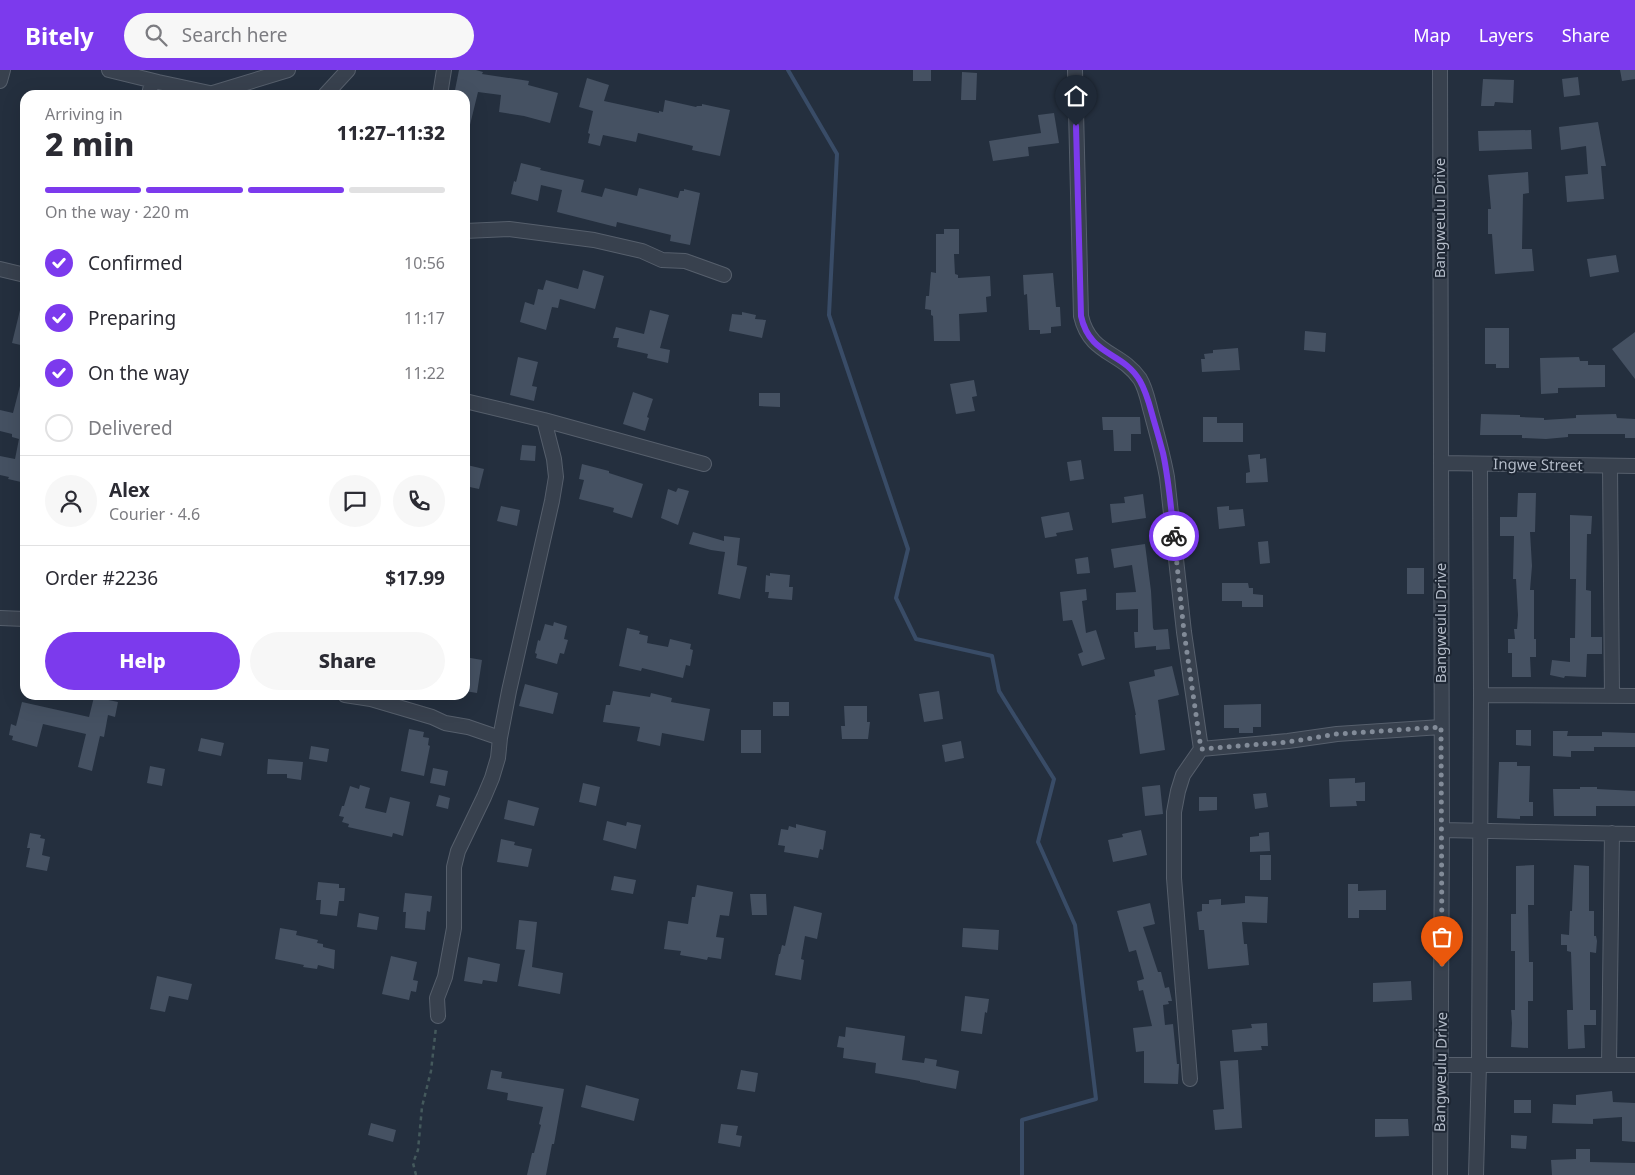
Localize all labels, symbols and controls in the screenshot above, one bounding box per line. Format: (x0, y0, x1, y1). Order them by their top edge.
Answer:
search box (124, 13, 474, 58)
text: Bitely (25, 19, 94, 52)
icon: search (142, 21, 170, 49)
text: Search here (182, 22, 287, 48)
text: Map (1413, 23, 1451, 47)
text: Layers (1479, 23, 1534, 47)
text: Share (1562, 23, 1610, 47)
pin (1055, 75, 1097, 126)
icon: home (1062, 82, 1090, 110)
text: Arriving in (45, 103, 123, 125)
text: 11:27–11:32 (337, 120, 445, 146)
text: 2 min (45, 122, 134, 165)
street label: Bangweulu Drive (1429, 158, 1449, 278)
text: On the way · 220 m (45, 201, 189, 223)
icon: check (45, 249, 73, 277)
text: Confirmed (88, 250, 183, 276)
text: 10:56 (404, 252, 445, 274)
icon: check (45, 304, 73, 332)
text: Preparing (88, 305, 176, 331)
text: 11:17 (404, 307, 445, 329)
icon: check (45, 359, 73, 387)
text: On the way (88, 360, 189, 386)
text: 11:22 (404, 362, 445, 384)
text: Delivered (88, 415, 173, 441)
street label: Ingwe Street (1493, 453, 1584, 475)
button: person (45, 475, 97, 527)
button: chat (329, 475, 381, 527)
button: phone (393, 475, 445, 527)
text: Alex (109, 477, 150, 503)
text: Courier · 4.6 (109, 503, 200, 525)
courier (1149, 511, 1199, 561)
icon: bike (1160, 522, 1188, 550)
street label: Bangweulu Drive (1430, 563, 1450, 683)
text: Order #2236 (45, 565, 158, 591)
text: $17.99 (385, 565, 445, 591)
button: Help (45, 632, 240, 690)
button: Share (250, 632, 445, 690)
pin (1421, 916, 1463, 967)
icon: bag (1428, 923, 1456, 951)
street label: Bangweulu Drive (1429, 1012, 1451, 1132)

